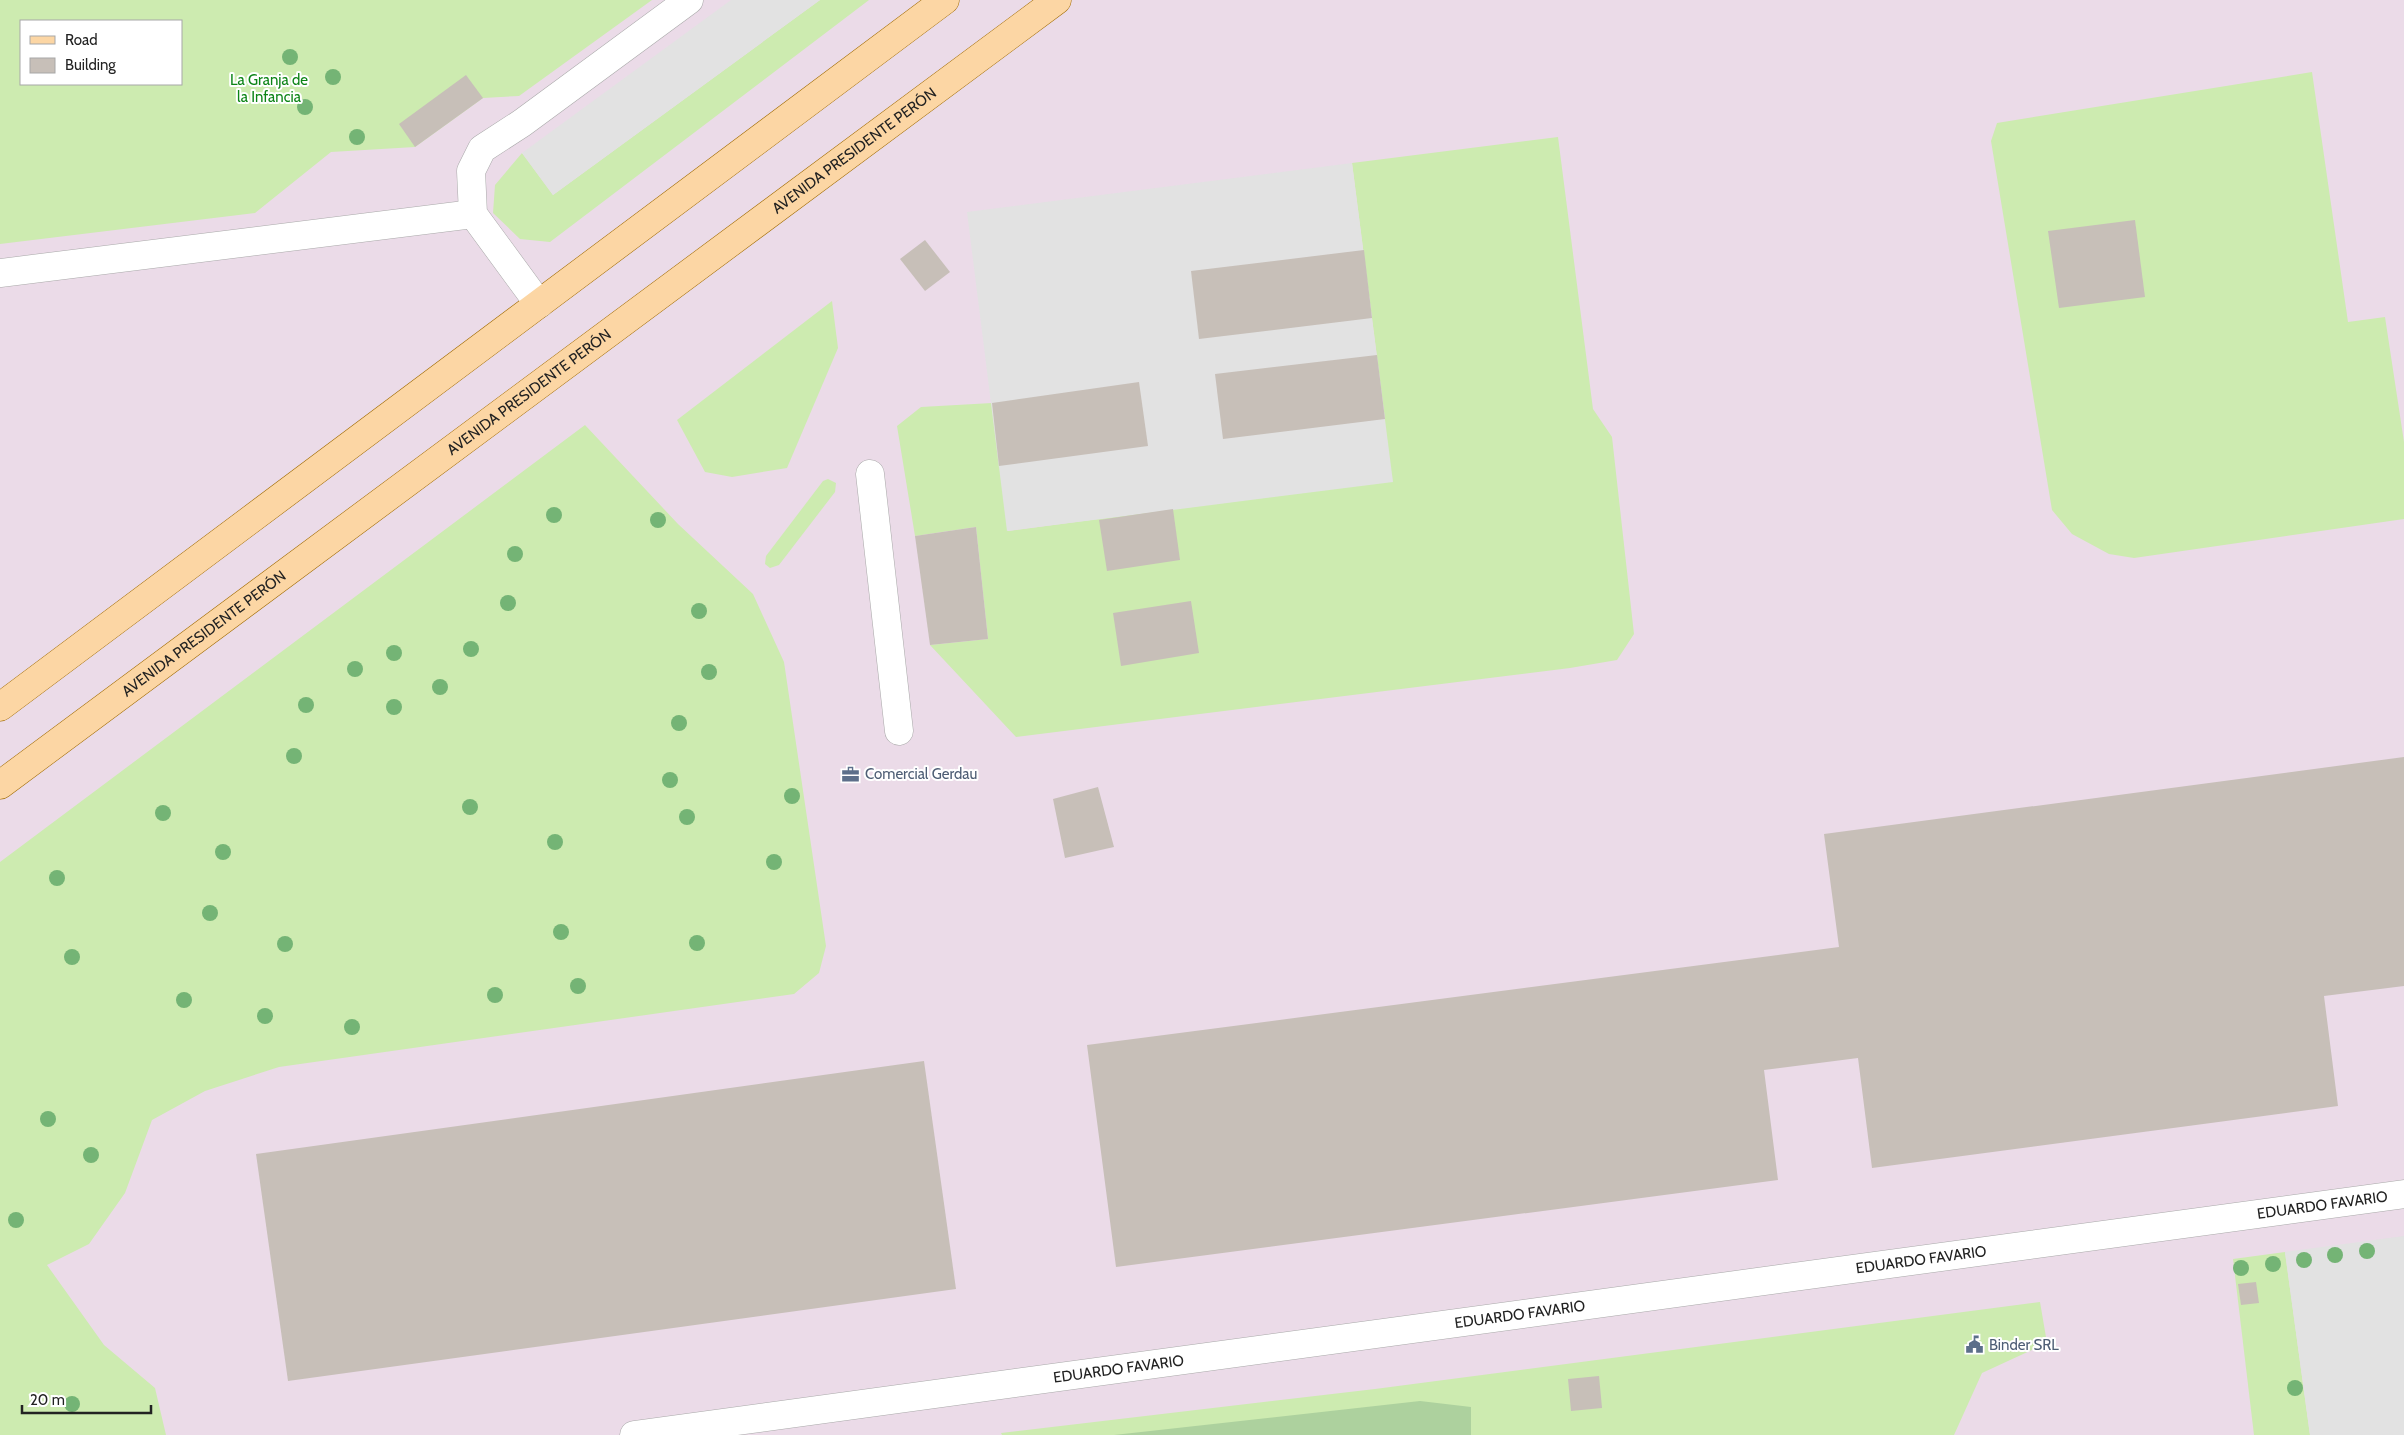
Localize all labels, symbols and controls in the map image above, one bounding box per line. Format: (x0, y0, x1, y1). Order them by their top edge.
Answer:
legend (20, 20, 182, 85)
text: Road (65, 31, 98, 49)
text: Building (65, 56, 116, 74)
park label: La Granja de la Infancia (230, 71, 308, 106)
street label: AVENIDA PRESIDENTE PERÓN (769, 84, 940, 217)
street label: AVENIDA PRESIDENTE PERÓN (443, 325, 615, 459)
street label: AVENIDA PRESIDENTE PERÓN (118, 567, 289, 700)
office icon: Comercial Gerdau (841, 764, 861, 784)
place label: Comercial Gerdau (865, 765, 977, 783)
street label: EDUARDO FAVARIO (2256, 1187, 2389, 1223)
street label: EDUARDO FAVARIO (1855, 1242, 1988, 1278)
street label: EDUARDO FAVARIO (1453, 1297, 1586, 1332)
public building icon: Binder SRL (1965, 1335, 1985, 1355)
place label: Binder SRL (1989, 1336, 2059, 1354)
street label: EDUARDO FAVARIO (1052, 1351, 1185, 1387)
scale bar (22, 1382, 151, 1414)
text: 20 m (30, 1391, 65, 1409)

